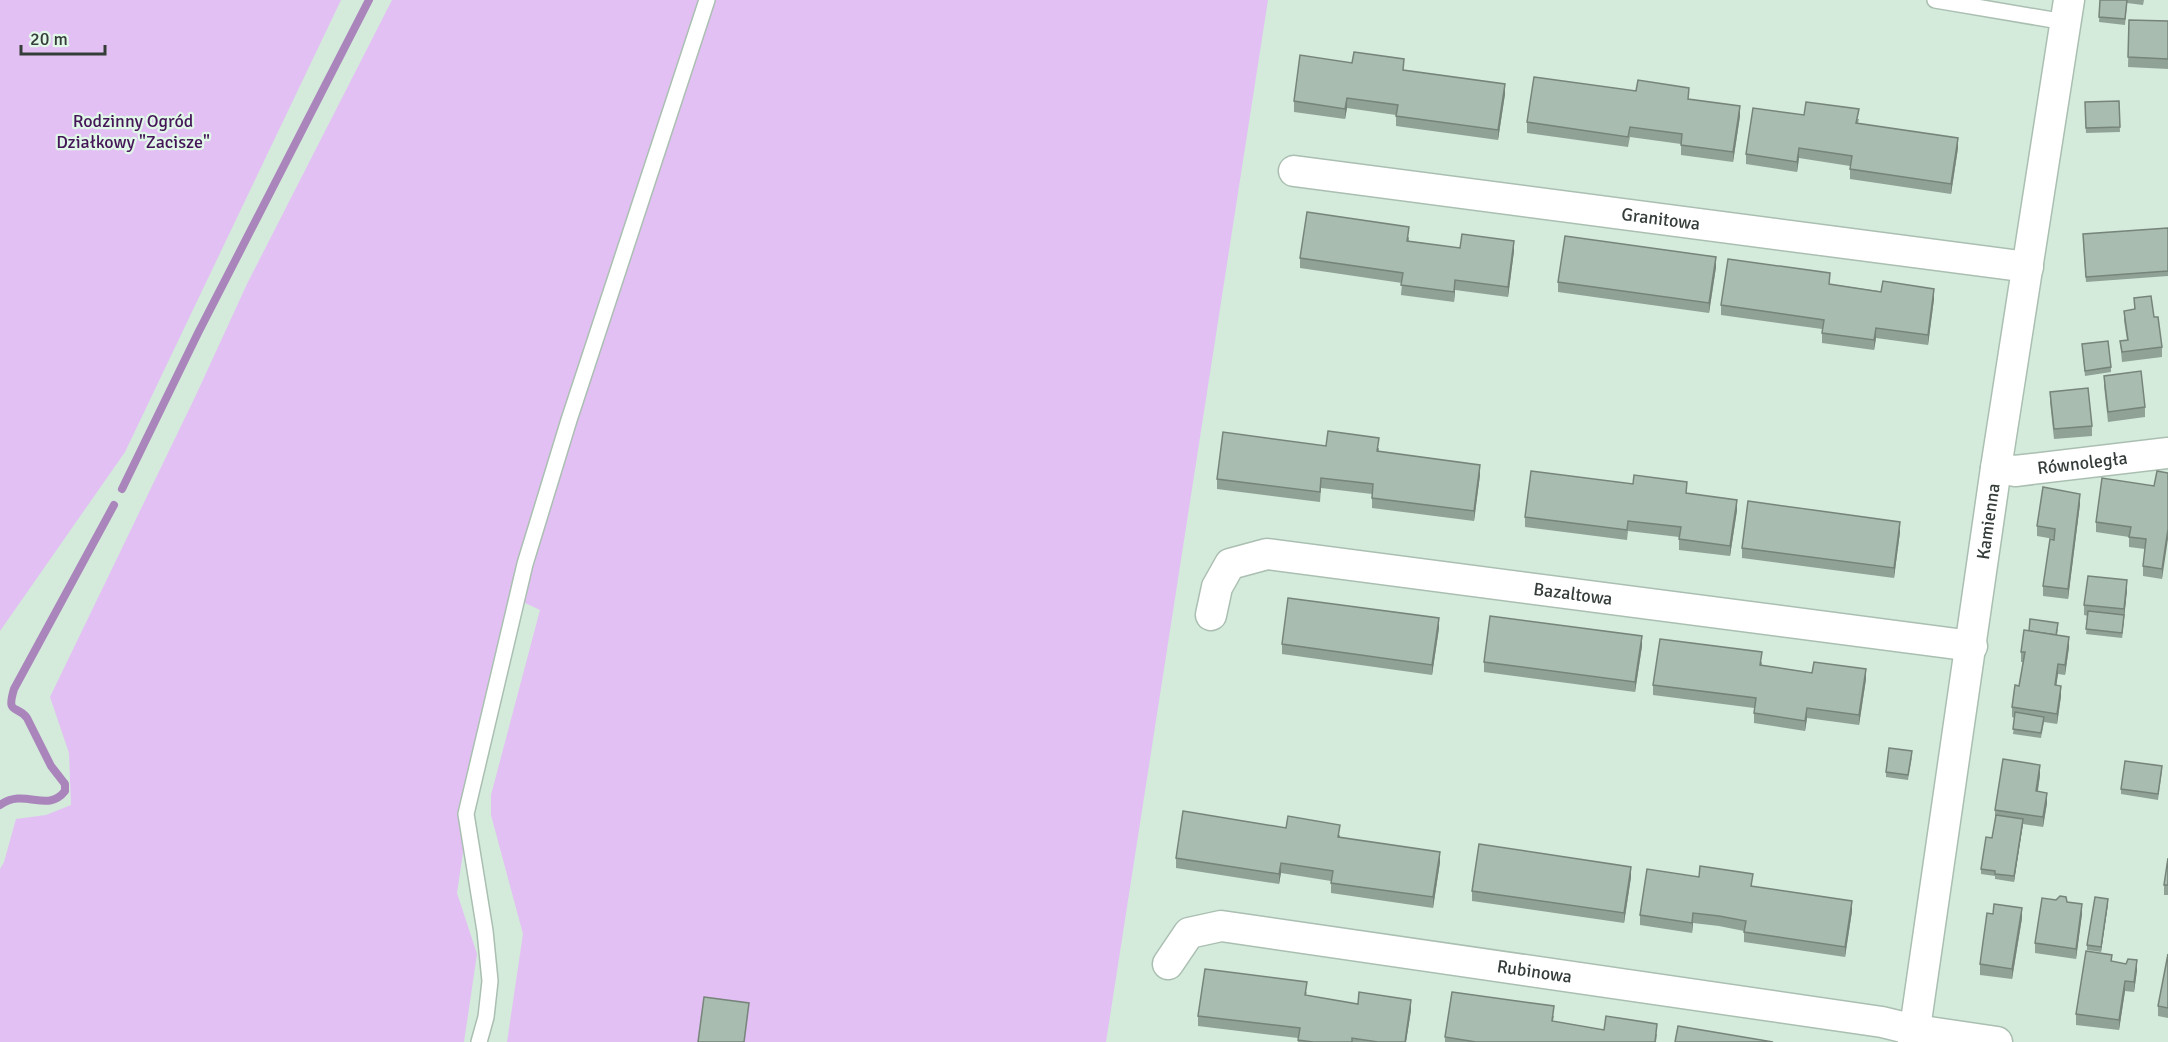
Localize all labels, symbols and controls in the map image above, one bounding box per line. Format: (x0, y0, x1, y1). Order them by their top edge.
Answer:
scale bar (21, 18, 105, 56)
text: 20 m (30, 28, 68, 50)
park label: Rodzinny Ogród Działkowy "Zacisze" (56, 110, 210, 153)
street label: Granitowa (1620, 203, 1702, 235)
street label: Równoległa (2036, 447, 2129, 479)
street label: Kamienna (1972, 482, 2005, 561)
street label: Bazaltowa (1532, 578, 1614, 610)
street label: Rubinowa (1495, 955, 1574, 988)

